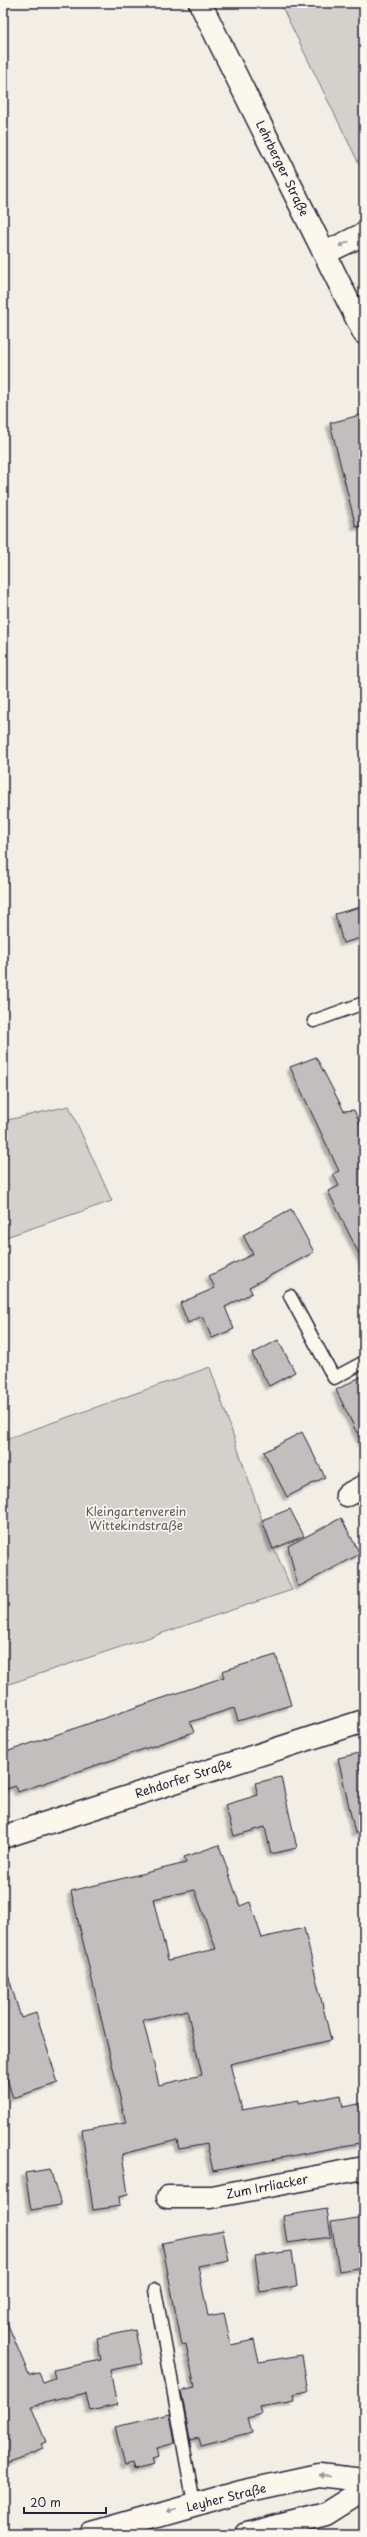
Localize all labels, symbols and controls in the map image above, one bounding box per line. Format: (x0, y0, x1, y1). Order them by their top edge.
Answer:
street label: Lehrberger Straße (252, 117, 314, 219)
one-way arrow (339, 241, 350, 247)
park label: Kleingartenverein Wittekindstraße (86, 1502, 186, 1534)
street label: Rehdorfer Straße (132, 1754, 234, 1802)
street label: Zum Irrliacker (224, 2169, 310, 2203)
one-way arrow (319, 2473, 331, 2479)
street label: Leyher Straße (184, 2478, 268, 2516)
scale bar (24, 2489, 106, 2515)
text: 20 m (30, 2493, 61, 2511)
one-way arrow (165, 2507, 177, 2513)

